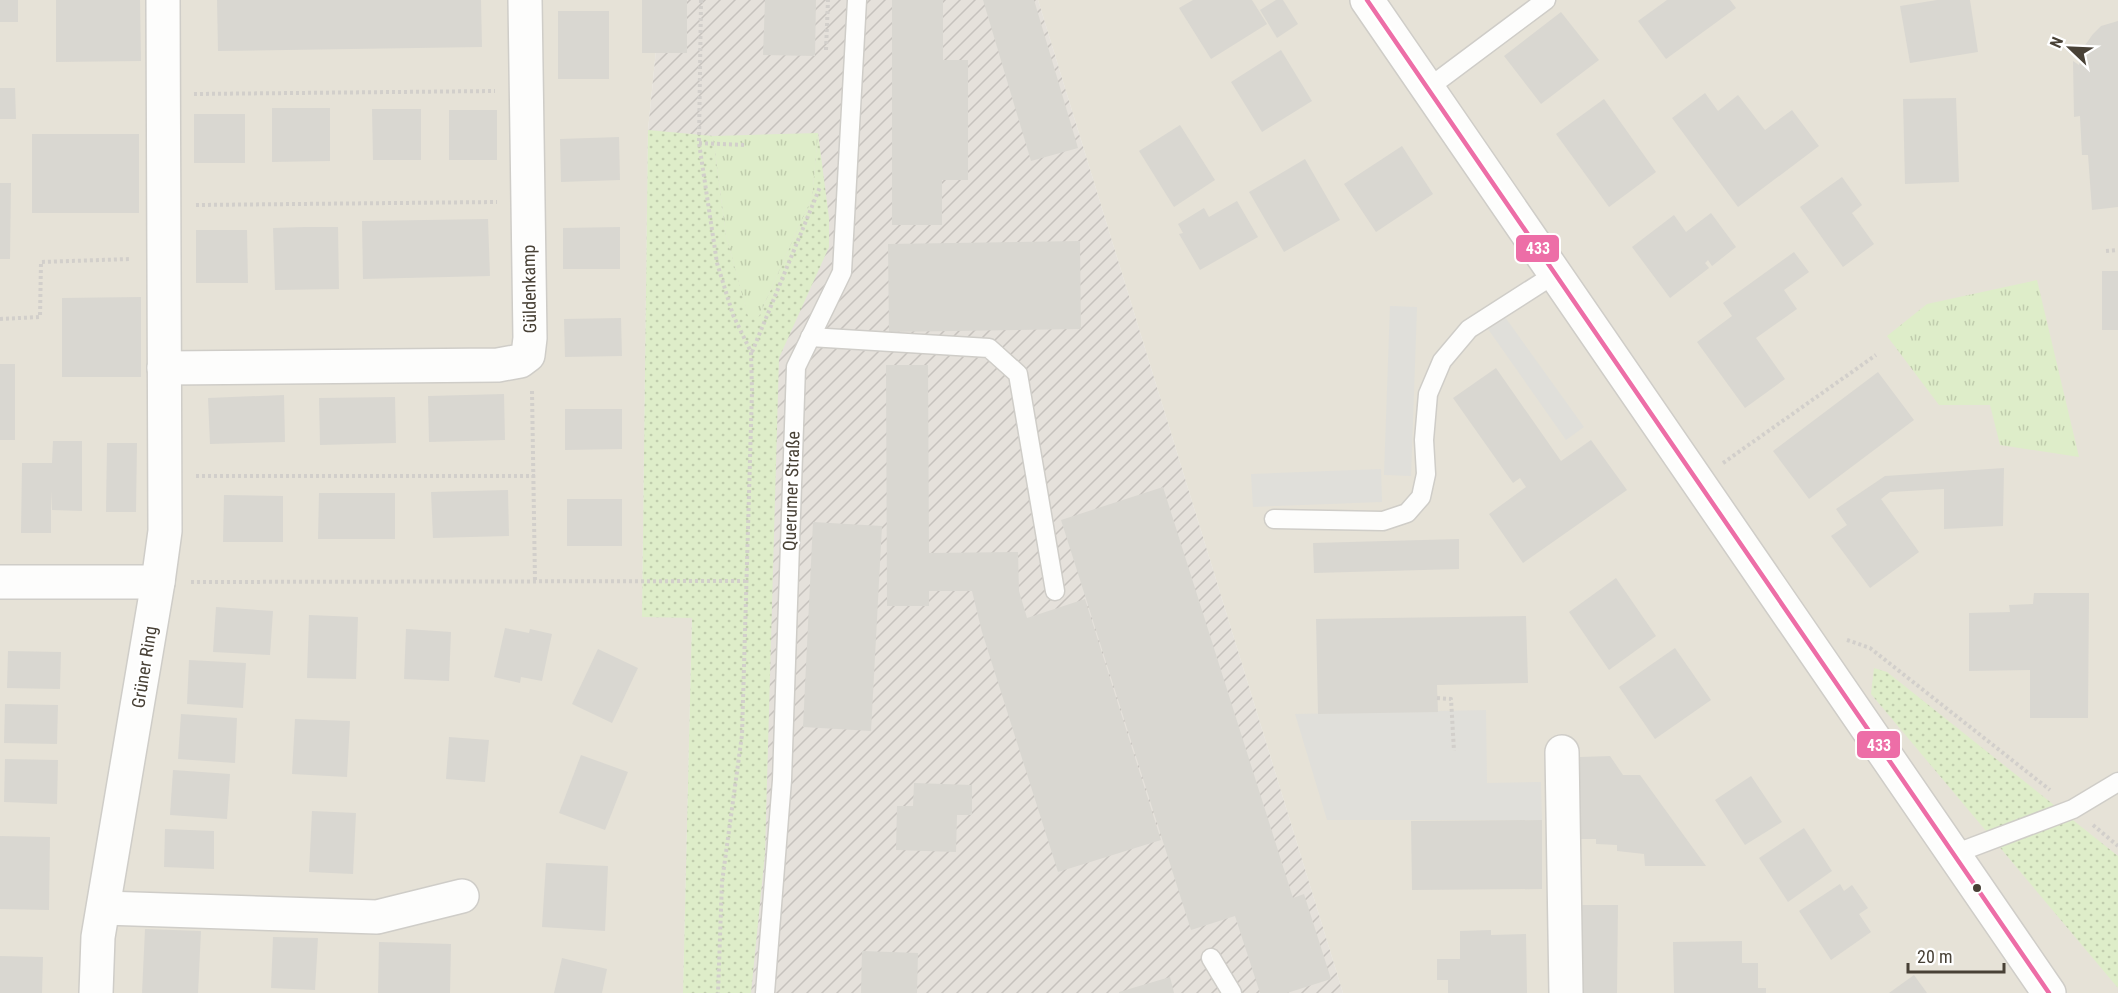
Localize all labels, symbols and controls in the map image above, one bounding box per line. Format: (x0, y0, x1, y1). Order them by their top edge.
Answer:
north arrow (2040, 18, 2100, 78)
text: N (2046, 34, 2067, 51)
line badge: 433 (1515, 234, 1560, 263)
text: 433 (1526, 239, 1550, 258)
street label: Güldenkamp (518, 244, 540, 334)
street label: Querumer Straße (778, 431, 804, 551)
street label: Grüner Ring (127, 624, 161, 710)
line badge: 433 (1856, 730, 1901, 759)
text: 433 (1867, 736, 1891, 755)
unlabelled marker (1971, 882, 1983, 894)
scale bar (1908, 936, 2004, 974)
text: 20 m (1917, 946, 1952, 967)

